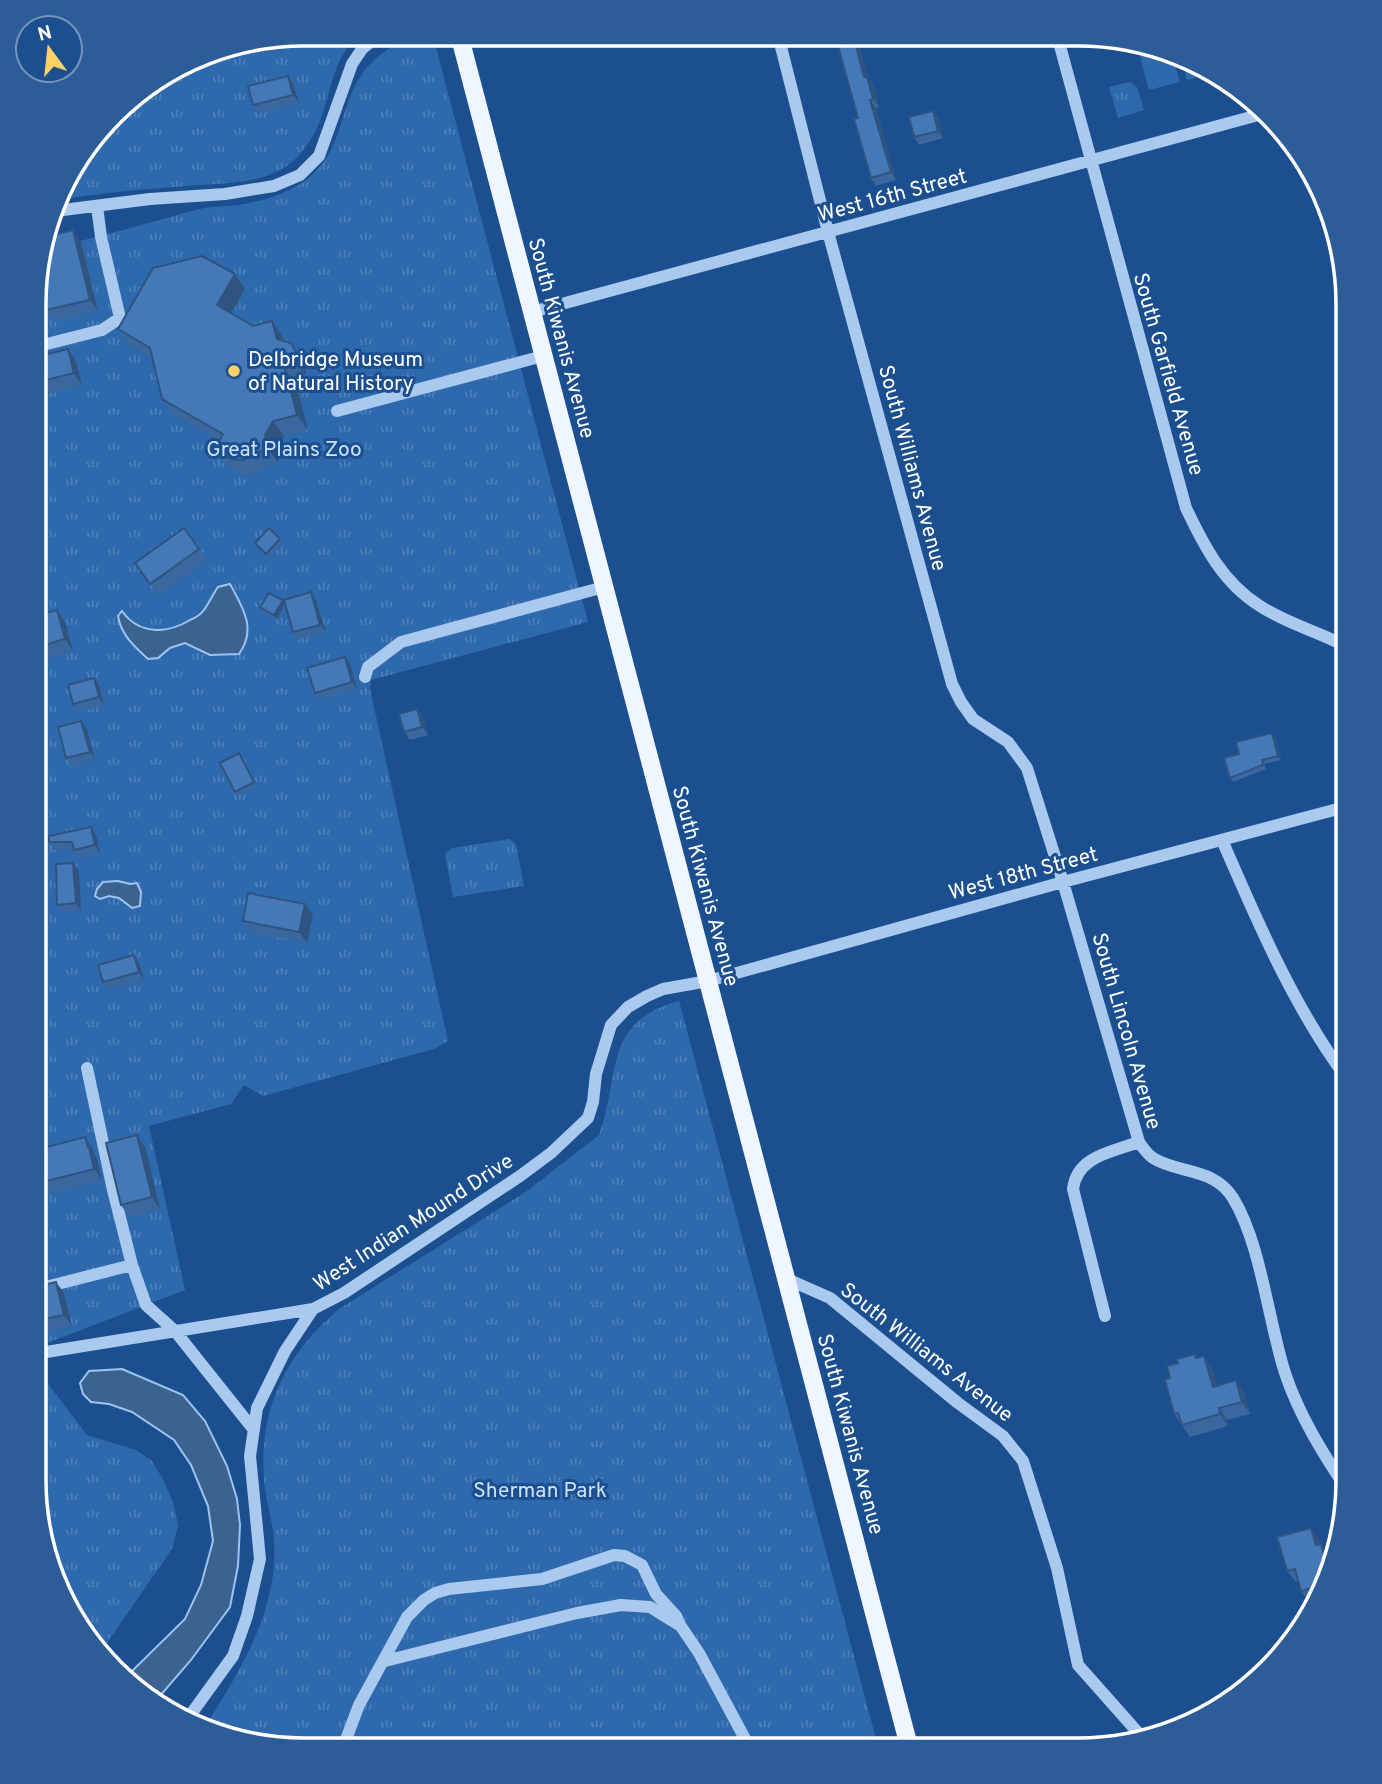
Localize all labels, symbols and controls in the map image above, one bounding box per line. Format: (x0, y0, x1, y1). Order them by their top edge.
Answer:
north arrow (14, 14, 84, 84)
text: N (35, 21, 55, 48)
street label: West 16th Street (815, 164, 970, 229)
street label: South Kiwanis Avenue (521, 235, 600, 442)
street label: South Garfield Avenue (1126, 270, 1209, 479)
place label: Delbridge Museum of Natural History (248, 347, 423, 398)
street label: South Williams Avenue (871, 362, 952, 574)
marker: Delbridge Museum of Natural History (226, 363, 242, 379)
park label: Great Plains Zoo (206, 437, 362, 464)
street label: South Kiwanis Avenue (665, 783, 744, 990)
street label: West 18th Street (946, 842, 1101, 907)
street label: South Lincoln Avenue (1085, 930, 1167, 1133)
street label: West Indian Mound Drive (309, 1148, 519, 1298)
street label: South Williams Avenue (834, 1277, 1018, 1429)
street label: South Kiwanis Avenue (810, 1331, 889, 1538)
park label: Sherman Park (473, 1478, 607, 1505)

